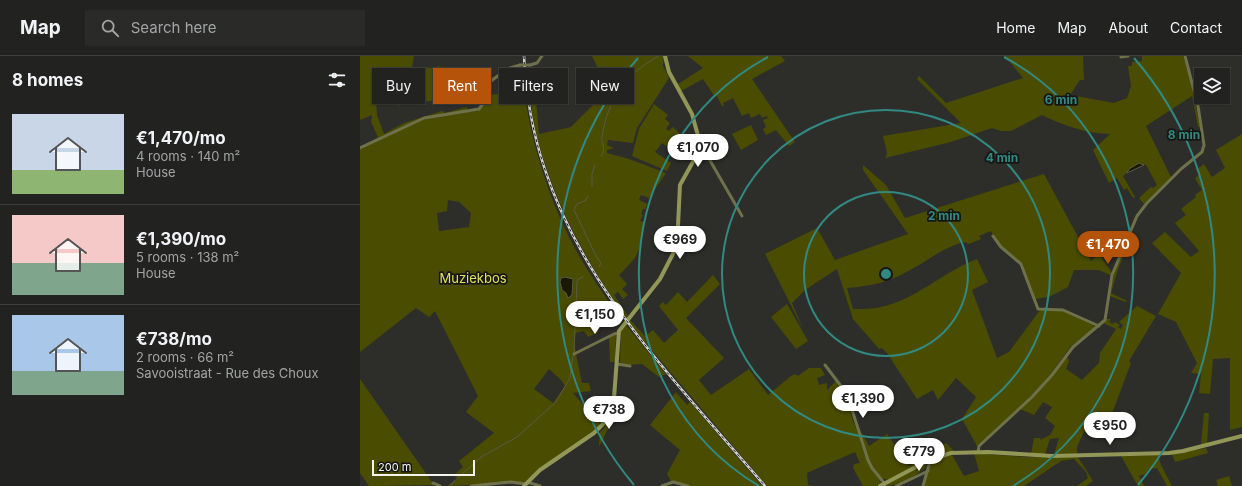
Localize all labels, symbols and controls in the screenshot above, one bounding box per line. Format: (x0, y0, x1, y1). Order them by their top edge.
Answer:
search box (85, 10, 365, 46)
text: Map (20, 16, 61, 39)
icon: search (99, 17, 121, 39)
text: Search here (131, 18, 216, 37)
text: Home (996, 19, 1035, 36)
text: Map (1057, 19, 1087, 36)
text: About (1109, 19, 1148, 36)
text: Contact (1170, 19, 1222, 36)
chip: Buy (372, 68, 425, 104)
chip: Rent (433, 68, 491, 104)
chip: Filters (499, 68, 568, 104)
chip: New (576, 68, 634, 104)
map controls (1194, 68, 1230, 104)
button: layers (1194, 68, 1230, 104)
icon: filters (326, 69, 348, 91)
text: 8 homes (12, 70, 83, 90)
text: 6 min (1045, 92, 1077, 107)
text: 8 min (1168, 127, 1200, 142)
text: €1,470/mo (136, 128, 226, 148)
icon: home (44, 130, 92, 178)
pin: €1,070 (665, 134, 731, 168)
text: €1,070 (676, 139, 720, 155)
text: 4 rooms · 140 m² (136, 148, 240, 164)
text: 4 min (986, 150, 1018, 165)
text: House (136, 164, 176, 180)
text: 2 min (928, 208, 960, 223)
pin: €969 (656, 226, 704, 260)
text: €1,390/mo (136, 229, 226, 249)
icon: home (44, 231, 92, 279)
text: €969 (663, 231, 697, 247)
pin: €1,470 (1075, 231, 1141, 265)
text: €1,470 (1086, 236, 1130, 252)
text: 5 rooms · 138 m² (136, 249, 239, 265)
text: House (136, 265, 176, 281)
centre of rings (879, 267, 893, 281)
park label: Muziekbos (439, 270, 507, 286)
pin: €1,150 (562, 301, 628, 335)
text: €1,150 (575, 306, 615, 322)
text: €738/mo (136, 329, 212, 349)
icon: home (44, 331, 92, 379)
text: 2 rooms · 66 m² (136, 349, 234, 365)
text: Savooistraat - Rue des Choux (136, 365, 319, 381)
pin: €1,390 (830, 385, 896, 419)
text: €1,390 (841, 390, 885, 406)
pin: €738 (585, 396, 633, 430)
text: €738 (592, 401, 626, 417)
pin: €950 (1086, 412, 1134, 446)
text: €950 (1093, 417, 1127, 433)
pin: €779 (895, 438, 943, 472)
text: €779 (903, 443, 935, 459)
scale bar (372, 458, 475, 477)
text: 200 m (378, 460, 411, 474)

